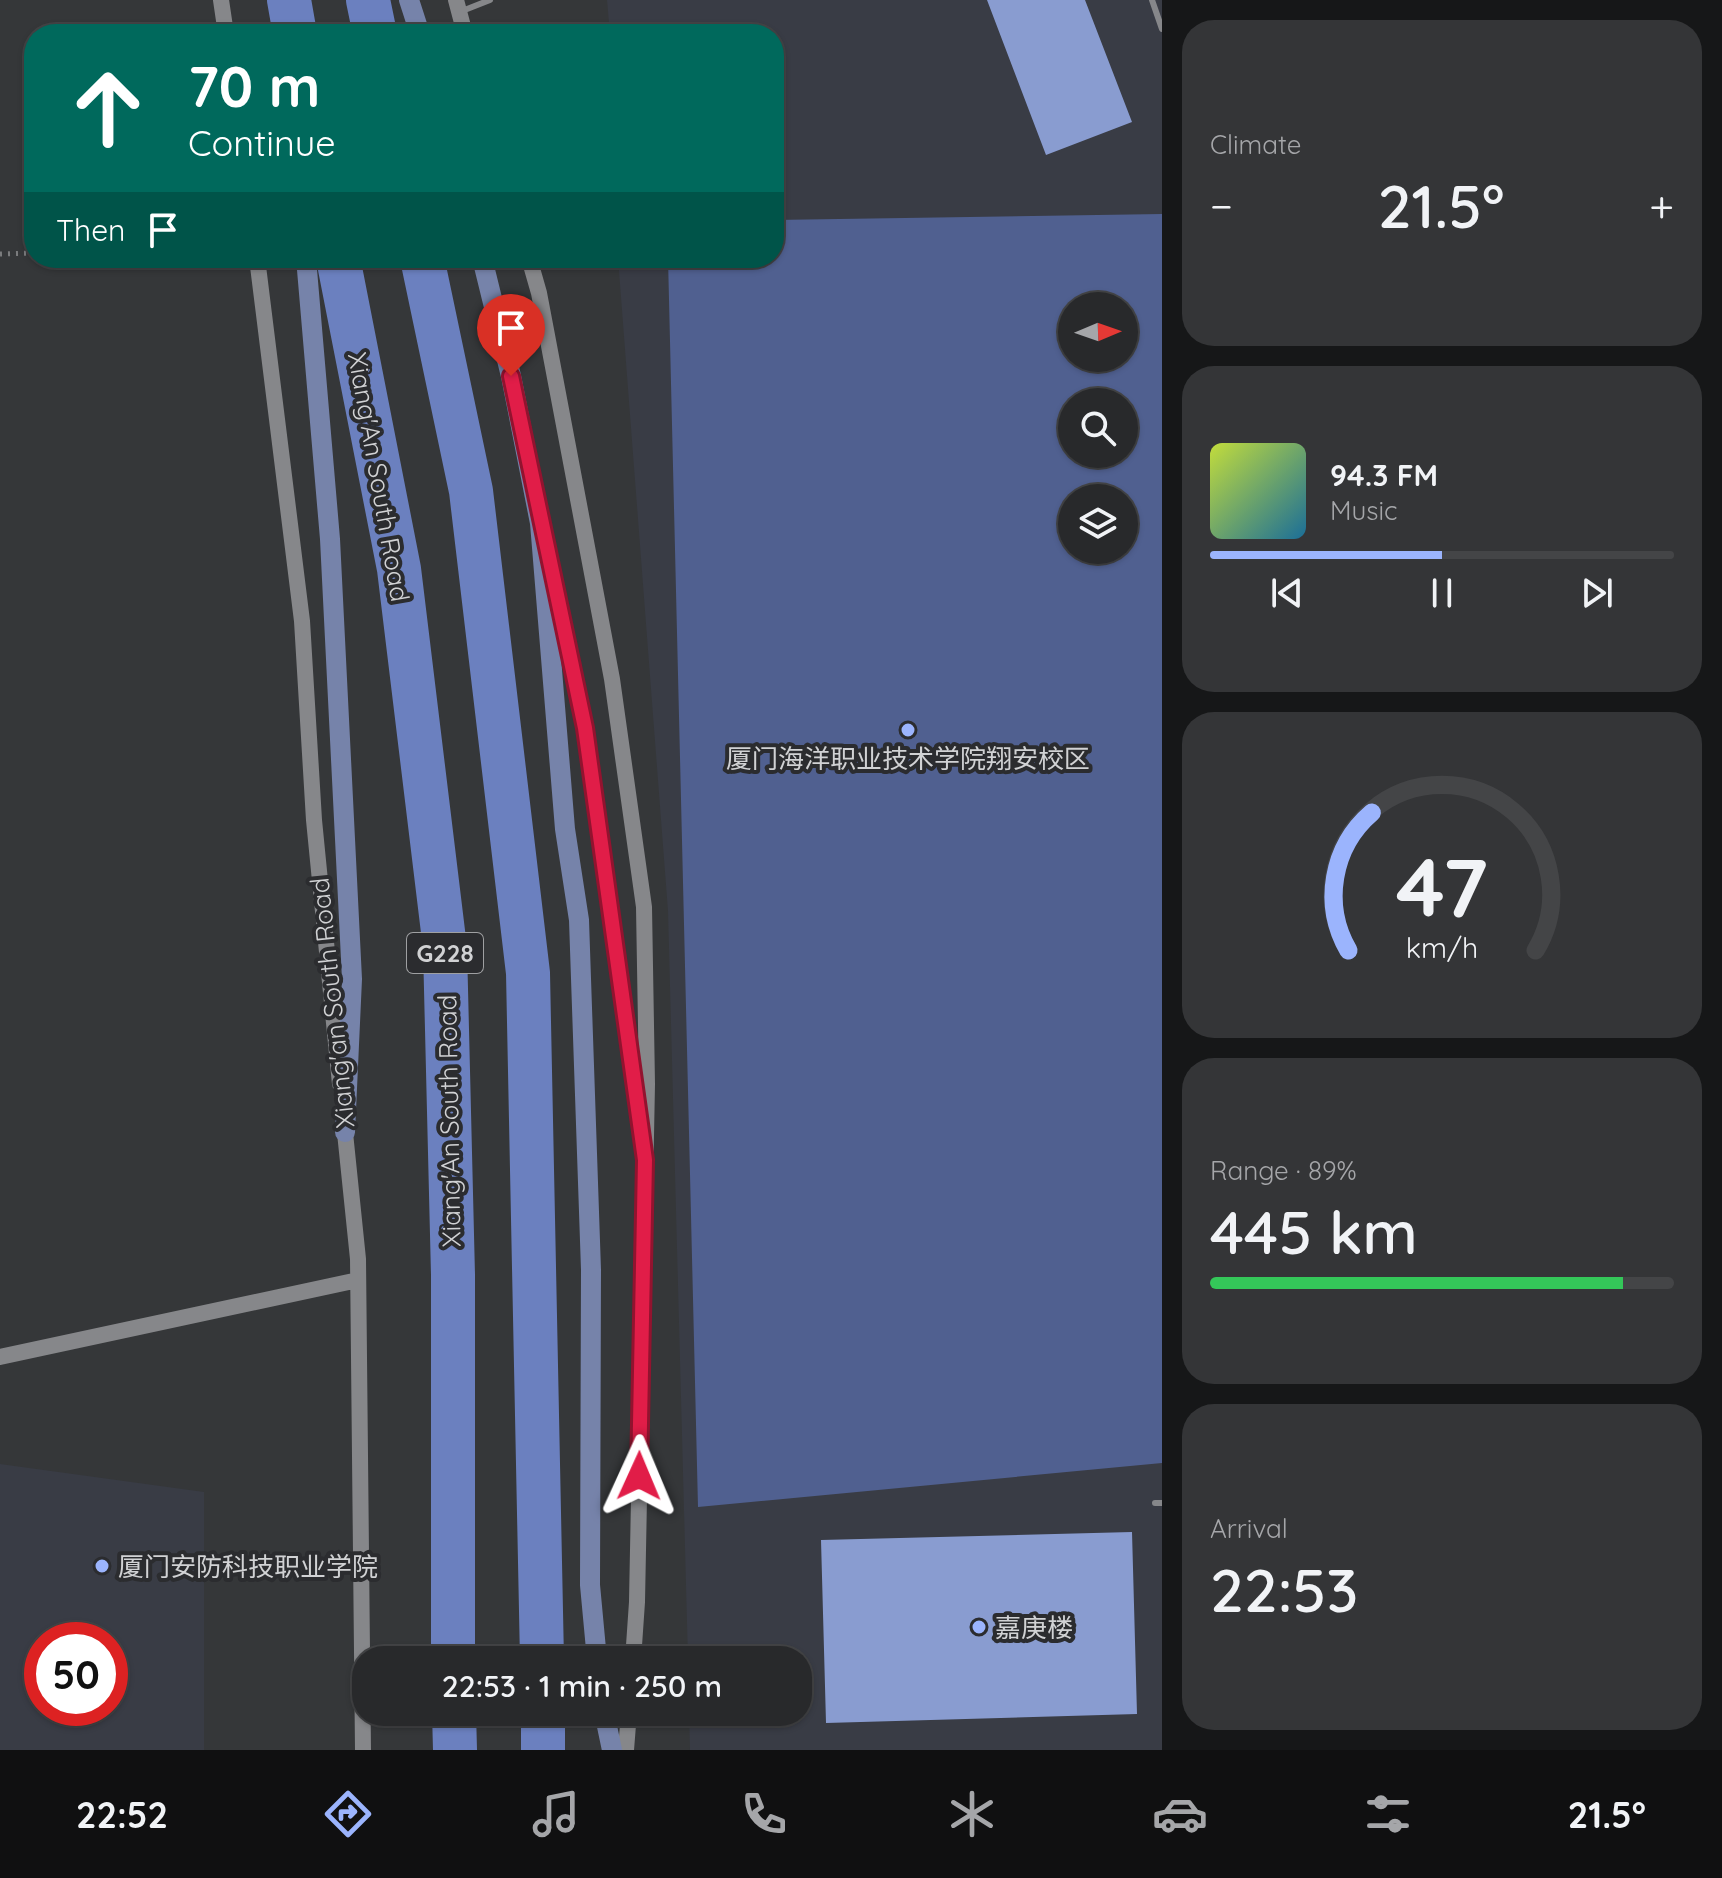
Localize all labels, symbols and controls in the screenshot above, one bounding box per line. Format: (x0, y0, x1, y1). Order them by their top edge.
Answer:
text: 70 m (188, 51, 320, 121)
icon: ahead (56, 56, 160, 160)
text: Continue (188, 120, 336, 165)
text: Climate (1210, 128, 1301, 161)
text: 21.5° (1378, 168, 1504, 243)
text: − (1210, 178, 1233, 233)
text: + (1649, 178, 1674, 233)
icon: arrive (141, 208, 185, 252)
text: Then (56, 211, 125, 249)
north arrow (1058, 292, 1138, 372)
map controls (1058, 292, 1138, 564)
pin (477, 294, 545, 376)
icon: arrive (489, 306, 533, 350)
street label: Xiang'An South Road (341, 350, 417, 604)
button: search (1058, 388, 1138, 468)
text: 94.3 FM (1330, 456, 1438, 494)
button: layers (1058, 484, 1138, 564)
text: Music (1330, 494, 1398, 527)
icon: previous (1265, 571, 1309, 615)
icon: pause (1420, 571, 1464, 615)
icon: next (1575, 571, 1619, 615)
marker: 厦门海洋职业技术学院翔安校区 (899, 721, 917, 739)
place label: 厦门海洋职业技术学院翔安校区 (726, 742, 1090, 775)
text: 47 (1396, 834, 1488, 938)
street label: Xiang'an South Road (302, 876, 362, 1130)
text: km/h (1406, 929, 1478, 965)
road number: G228 (407, 933, 483, 973)
street label: Xiang'An South Road (430, 994, 468, 1248)
text: Range · 89% (1210, 1154, 1357, 1187)
text: 445 km (1210, 1194, 1418, 1269)
position arrow (597, 1434, 681, 1518)
text: Arrival (1210, 1512, 1288, 1545)
place label: 厦门安防科技职业学院 (118, 1550, 378, 1583)
text: 22:53 (1210, 1552, 1358, 1627)
marker: 厦门安防科技职业学院 (93, 1557, 111, 1575)
place label: 嘉庚楼 (995, 1611, 1073, 1644)
marker: 嘉庚楼 (970, 1618, 988, 1636)
speed limit sign: 50 (24, 1622, 128, 1726)
text: 22:53 · 1 min · 250 m (442, 1667, 722, 1705)
icon: directions (320, 1786, 376, 1842)
icon: music (528, 1786, 584, 1842)
icon: phone (736, 1786, 792, 1842)
icon: climate (944, 1786, 1000, 1842)
icon: car (1152, 1786, 1208, 1842)
icon: filters (1360, 1786, 1416, 1842)
text: 22:52 (76, 1792, 168, 1837)
text: 21.5° (1568, 1792, 1646, 1837)

